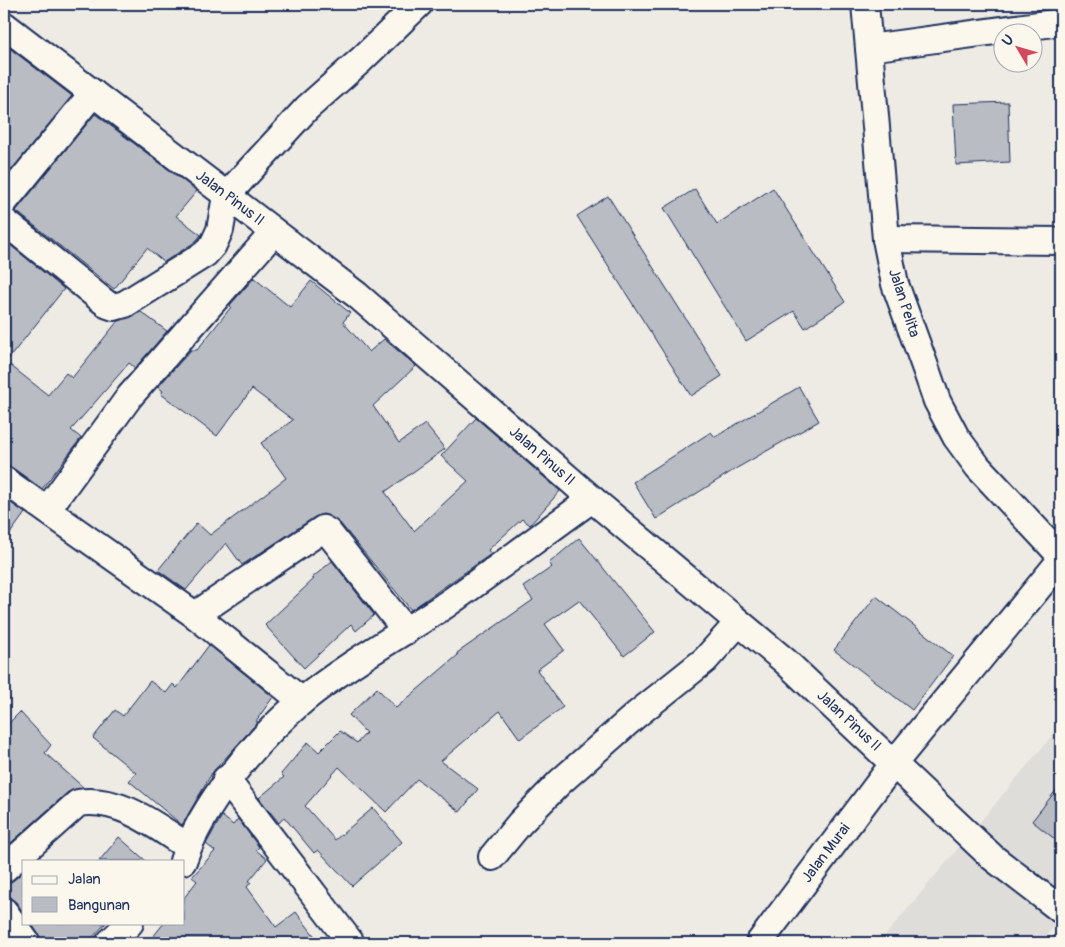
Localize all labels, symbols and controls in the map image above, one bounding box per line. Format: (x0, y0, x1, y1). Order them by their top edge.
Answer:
north arrow (992, 22, 1042, 72)
text: U (999, 31, 1018, 49)
street label: Jalan Pinus II (192, 166, 268, 230)
street label: Jalan Pelita (884, 266, 924, 340)
street label: Jalan Pinus II (505, 422, 579, 490)
street label: Jalan Pinus II (813, 686, 885, 756)
street label: Jalan Murai (798, 819, 855, 886)
legend (22, 860, 185, 924)
text: Jalan (68, 870, 101, 889)
text: Bangunan (68, 896, 130, 915)

